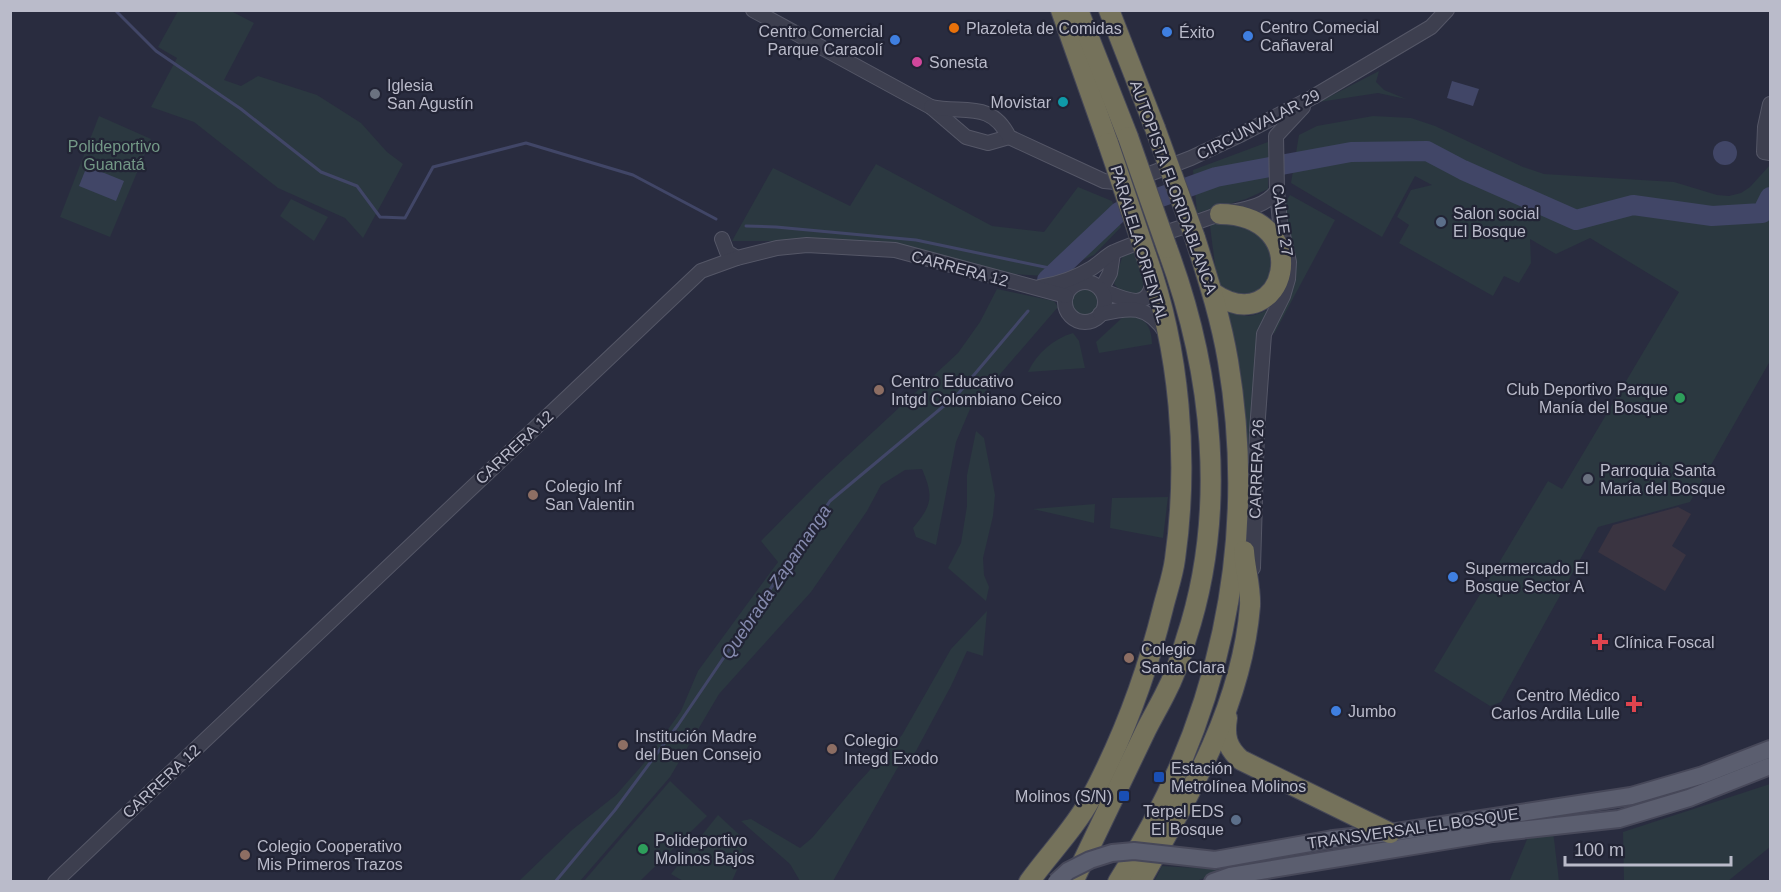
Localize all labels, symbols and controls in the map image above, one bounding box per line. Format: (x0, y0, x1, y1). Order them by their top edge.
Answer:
place label: Centro Comecial Cañaveral (1260, 19, 1379, 54)
place label: Plazoleta de Comidas (966, 20, 1122, 37)
marker: Plazoleta de Comidas (947, 21, 961, 35)
place label: Centro Comercial Parque Caracolí (759, 23, 884, 58)
place label: Éxito (1179, 23, 1215, 41)
marker: Éxito (1160, 25, 1174, 39)
marker: Centro Comecial Cañaveral (1241, 29, 1255, 43)
marker: Centro Comercial Parque Caracolí (888, 33, 902, 47)
place label: Sonesta (929, 54, 988, 71)
marker: Sonesta (910, 55, 924, 69)
place label: Iglesia San Agustín (387, 77, 473, 112)
street label: AUTOPISTA FLORIDABLANCA (1127, 78, 1220, 297)
street label: CIRCUNVALAR 29 (1194, 86, 1323, 163)
marker: Iglesia San Agustín (368, 87, 382, 101)
place label: Movistar (991, 94, 1052, 111)
marker: Movistar (1056, 95, 1070, 109)
park label: Polideportivo Guanatá (68, 138, 160, 173)
street label: PARALELA ORIENTAL (1107, 163, 1172, 325)
street label: CALLE 27 (1269, 183, 1296, 257)
place label: Salon social El Bosque (1453, 205, 1539, 240)
marker: Salon social El Bosque (1434, 215, 1448, 229)
street label: CARRERA 12 (910, 247, 1010, 290)
place label: Centro Educativo Intgd Colombiano Ceico (891, 373, 1062, 408)
place label: Club Deportivo Parque Manía del Bosque (1506, 381, 1668, 416)
marker: Centro Educativo Intgd Colombiano Ceico (872, 383, 886, 397)
marker: Club Deportivo Parque Manía del Bosque (1673, 391, 1687, 405)
street label: CARRERA 12 (472, 407, 557, 488)
street label: CARRERA 26 (1246, 419, 1267, 519)
place label: Parroquia Santa María del Bosque (1600, 462, 1726, 497)
marker: Parroquia Santa María del Bosque (1581, 472, 1595, 486)
place label: Colegio Inf San Valentin (545, 478, 635, 513)
marker: Colegio Inf San Valentin (526, 488, 540, 502)
water label: Quebrada Zapamanga (717, 501, 835, 663)
place label: Supermercado El Bosque Sector A (1465, 560, 1589, 595)
marker: Supermercado El Bosque Sector A (1446, 570, 1460, 584)
marker: Clínica Foscal (1591, 633, 1609, 651)
place label: Clínica Foscal (1614, 634, 1714, 651)
place label: Colegio Santa Clara (1141, 641, 1226, 676)
marker: Colegio Santa Clara (1122, 651, 1136, 665)
place label: Centro Médico Carlos Ardila Lulle (1491, 687, 1620, 722)
marker: Centro Médico Carlos Ardila Lulle (1625, 695, 1643, 713)
place label: Jumbo (1348, 703, 1396, 720)
marker: Jumbo (1329, 704, 1343, 718)
place label: Institución Madre del Buen Consejo (635, 728, 761, 763)
place label: Colegio Integd Exodo (844, 732, 938, 767)
marker: Institución Madre del Buen Consejo (616, 738, 630, 752)
street label: CARRERA 12 (119, 741, 204, 822)
marker: Colegio Integd Exodo (825, 742, 839, 756)
place label: Estación Metrolínea Molinos (1171, 760, 1306, 795)
marker: Estación Metrolínea Molinos (1152, 770, 1166, 784)
place label: Molinos (S/N) (1015, 788, 1112, 805)
marker: Molinos (S/N) (1117, 789, 1131, 803)
place label: Terpel EDS El Bosque (1143, 803, 1224, 838)
street label: TRANSVERSAL EL BOSQUE (1306, 805, 1520, 852)
marker: Terpel EDS El Bosque (1229, 813, 1243, 827)
scale bar (1565, 829, 1732, 867)
place label: Polideportivo Molinos Bajos (655, 832, 755, 867)
place label: Colegio Cooperativo Mis Primeros Trazos (257, 838, 403, 873)
text: 100 m (1574, 840, 1624, 860)
marker: Polideportivo Molinos Bajos (636, 842, 650, 856)
marker: Colegio Cooperativo Mis Primeros Trazos (238, 848, 252, 862)

